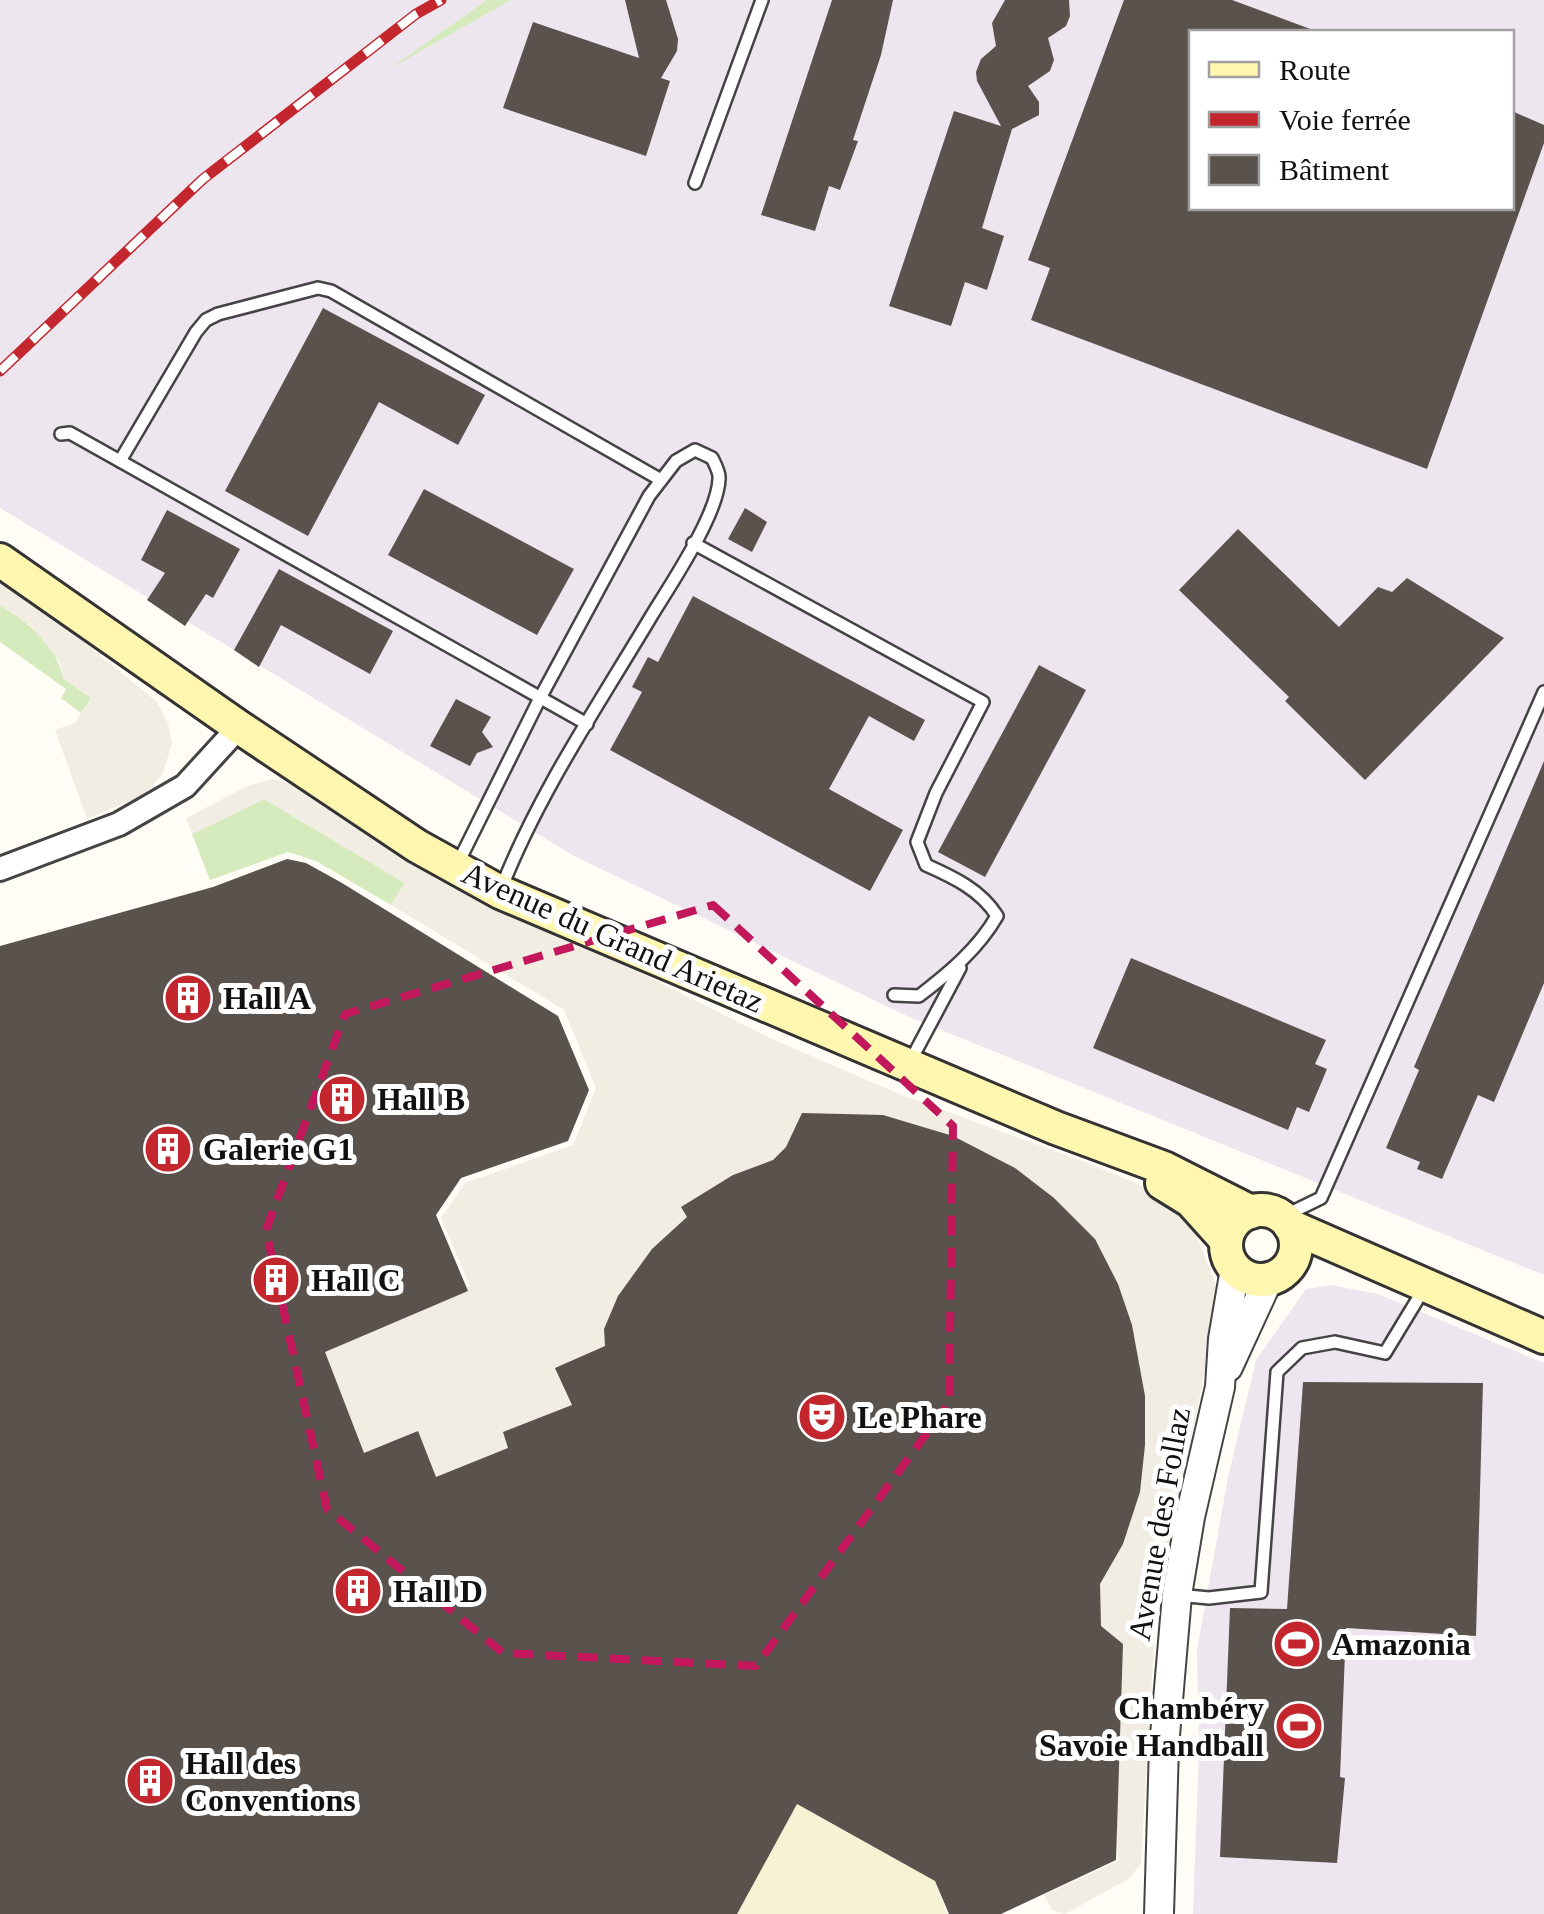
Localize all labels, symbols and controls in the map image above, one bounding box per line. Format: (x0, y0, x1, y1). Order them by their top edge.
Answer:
legend (1189, 30, 1514, 210)
text: Route (1279, 53, 1351, 86)
text: Voie ferrée (1279, 103, 1411, 136)
text: Bâtiment (1279, 153, 1390, 186)
street label: Avenue du Grand Arietaz (457, 854, 769, 1020)
building icon: Hall A (162, 972, 214, 1024)
place label: Hall A (223, 980, 311, 1016)
building icon: Hall B (316, 1073, 368, 1125)
place label: Hall B (377, 1081, 465, 1117)
building icon: Galerie G1 (142, 1123, 194, 1175)
place label: Galerie G1 (203, 1131, 353, 1167)
building icon: Hall C (250, 1254, 302, 1306)
place label: Hall C (311, 1262, 401, 1298)
theatre icon: Le Phare (796, 1391, 848, 1443)
place label: Le Phare (857, 1399, 982, 1435)
street label: Avenue des Follaz (1121, 1405, 1197, 1643)
building icon: Hall D (332, 1565, 384, 1617)
place label: Hall D (393, 1573, 483, 1609)
sports icon: Amazonia (1271, 1618, 1323, 1670)
place label: Amazonia (1332, 1626, 1471, 1662)
place label: Chambéry Savoie Handball (1039, 1690, 1264, 1763)
sports icon: Chambéry Savoie Handball (1273, 1700, 1325, 1752)
place label: Hall des Conventions (185, 1745, 356, 1818)
building icon: Hall des Conventions (124, 1755, 176, 1807)

